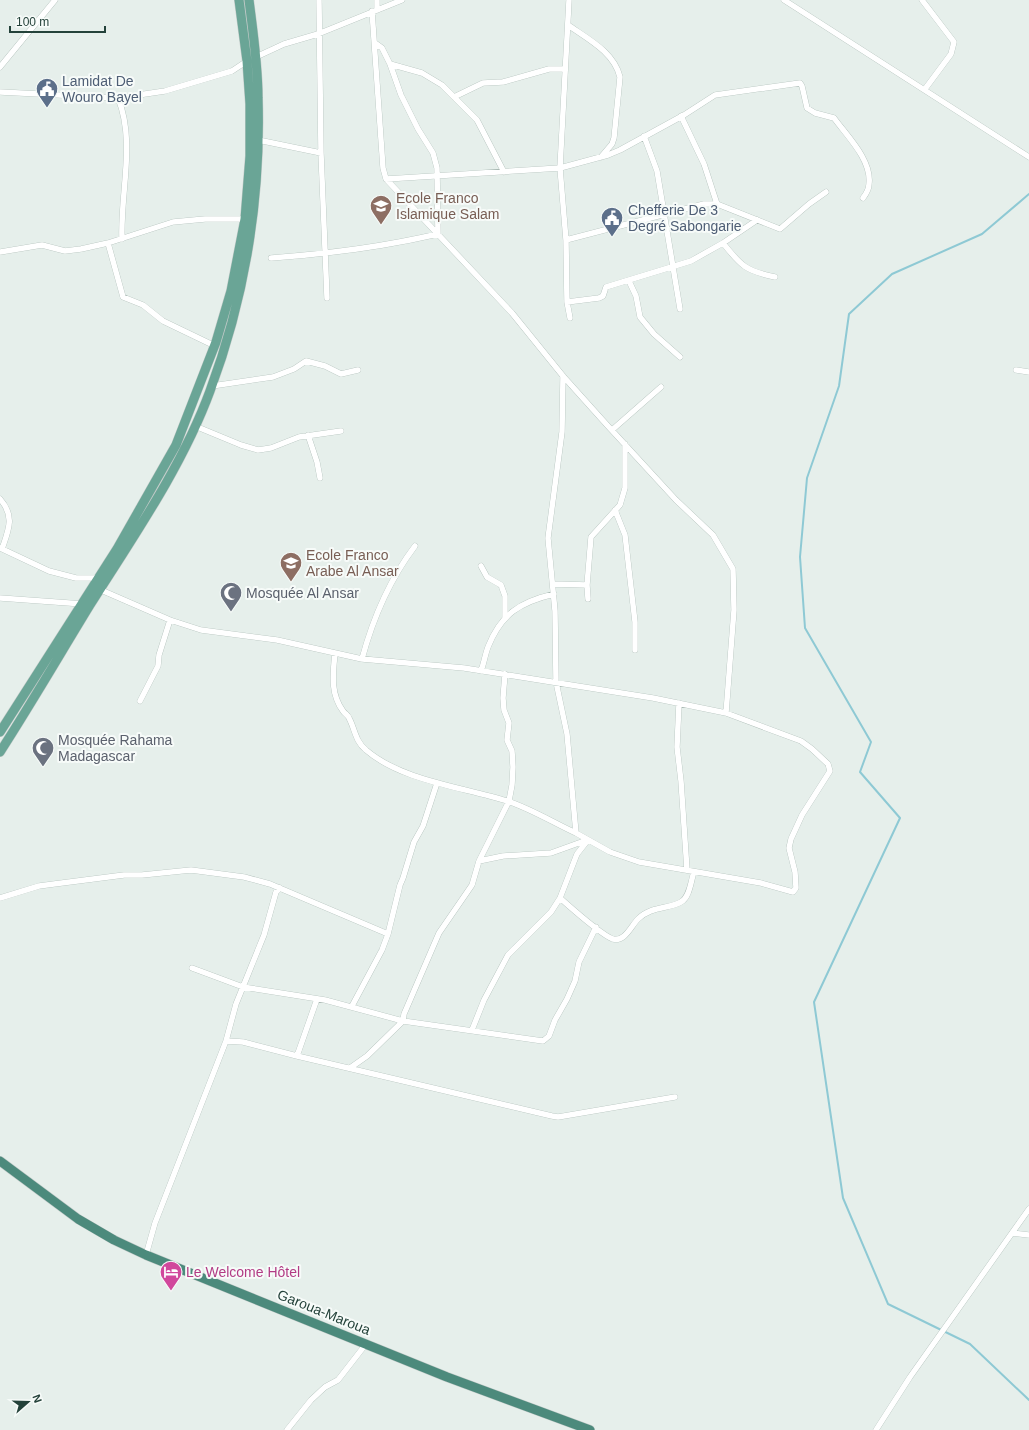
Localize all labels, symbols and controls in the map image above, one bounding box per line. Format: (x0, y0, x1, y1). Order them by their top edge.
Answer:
scale bar (10, 8, 105, 34)
text: 100 m (16, 15, 49, 29)
place label: Lamidat De Wouro Bayel (62, 73, 142, 105)
public building icon: Lamidat De Wouro Bayel (34, 76, 60, 109)
place label: Ecole Franco Islamique Salam (396, 190, 500, 222)
school or university icon: Ecole Franco Islamique Salam (368, 193, 394, 226)
place label: Chefferie De 3 Degré Sabongarie (628, 202, 742, 234)
public building icon: Chefferie De 3 Degré Sabongarie (599, 205, 625, 238)
place label: Ecole Franco Arabe Al Ansar (306, 547, 399, 579)
school or university icon: Ecole Franco Arabe Al Ansar (278, 550, 304, 583)
mosque icon: Mosquée Al Ansar (218, 580, 244, 613)
place label: Mosquée Al Ansar (246, 585, 359, 601)
place label: Mosquée Rahama Madagascar (58, 732, 173, 764)
mosque icon: Mosquée Rahama Madagascar (30, 735, 56, 768)
hotel icon: Le Welcome Hôtel (158, 1259, 184, 1292)
place label: Le Welcome Hôtel (186, 1264, 300, 1280)
street label: Garoua-Maroua (275, 1286, 373, 1338)
north arrow (8, 1382, 48, 1422)
text: N (30, 1393, 44, 1404)

